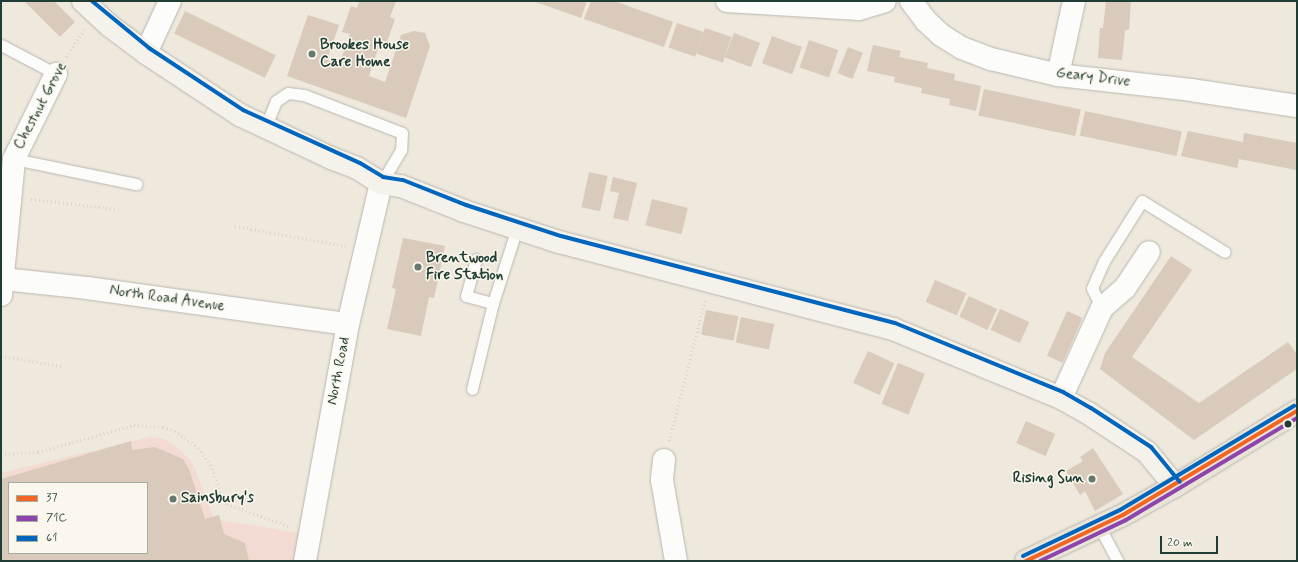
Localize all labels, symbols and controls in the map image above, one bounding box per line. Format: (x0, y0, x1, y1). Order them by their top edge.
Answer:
place label: Brookes House Care Home (320, 36, 408, 71)
marker: Brookes House Care Home (307, 49, 317, 59)
street label: Chestnut Grove (11, 59, 71, 153)
street label: Geary Drive (1055, 65, 1131, 91)
place label: Brentwood Fire Station (426, 249, 499, 284)
marker: Brentwood Fire Station (413, 262, 423, 272)
street label: North Road Avenue (106, 282, 228, 316)
street label: North Road (324, 335, 354, 407)
unlabelled marker (1283, 419, 1293, 429)
place label: Rising Sun (1016, 470, 1084, 488)
marker: Rising Sun (1087, 474, 1097, 484)
legend (8, 482, 148, 554)
text: 37 (46, 490, 57, 506)
place label: Sainsbury's (181, 490, 254, 508)
marker: Sainsbury's (168, 494, 178, 504)
text: 71C (46, 510, 67, 526)
scale bar (1162, 528, 1220, 554)
text: 61 (46, 530, 57, 546)
text: 20 m (1167, 535, 1193, 551)

